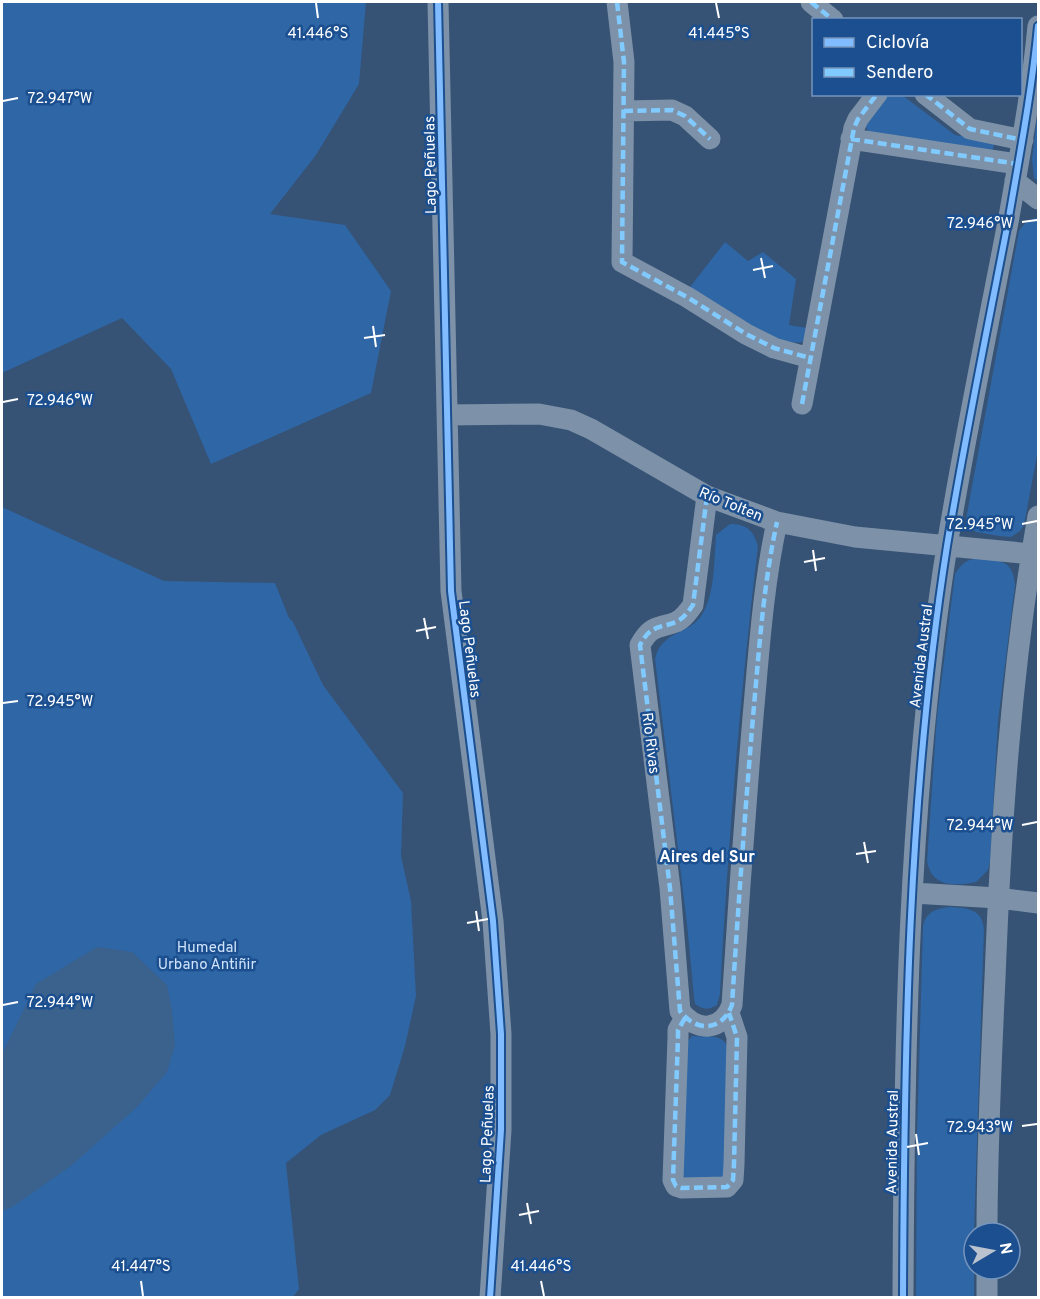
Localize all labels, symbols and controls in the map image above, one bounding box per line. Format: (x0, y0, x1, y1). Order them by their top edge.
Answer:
legend (812, 18, 1022, 96)
text: 41.446°S (288, 25, 348, 44)
text: 41.445°S (688, 25, 750, 44)
text: Ciclovía (866, 32, 929, 55)
text: Sendero (866, 62, 933, 85)
text: 72.947°W (28, 90, 92, 109)
street label: Lago Peñuelas (421, 116, 442, 214)
text: 72.946°W (947, 215, 1013, 234)
text: 72.946°W (27, 392, 93, 411)
street label: Río Tolten (696, 484, 765, 527)
text: 72.945°W (947, 516, 1013, 535)
street label: Lago Peñuelas (453, 599, 484, 699)
street label: Avenida Austral (907, 603, 938, 709)
text: 72.945°W (27, 693, 93, 712)
street label: Río Rivas (636, 711, 663, 775)
text: 72.944°W (947, 817, 1013, 836)
district label: Aires del Sur (659, 848, 755, 868)
park label: Humedal Urbano Antiñir (158, 939, 256, 975)
text: 72.944°W (27, 994, 93, 1013)
street label: Lago Peñuelas (477, 1085, 500, 1183)
street label: Avenida Austral (883, 1090, 904, 1194)
text: 72.943°W (947, 1119, 1013, 1138)
north arrow (962, 1221, 1022, 1281)
text: N (994, 1241, 1016, 1256)
text: 41.447°S (111, 1258, 171, 1277)
text: 41.446°S (511, 1258, 571, 1277)

